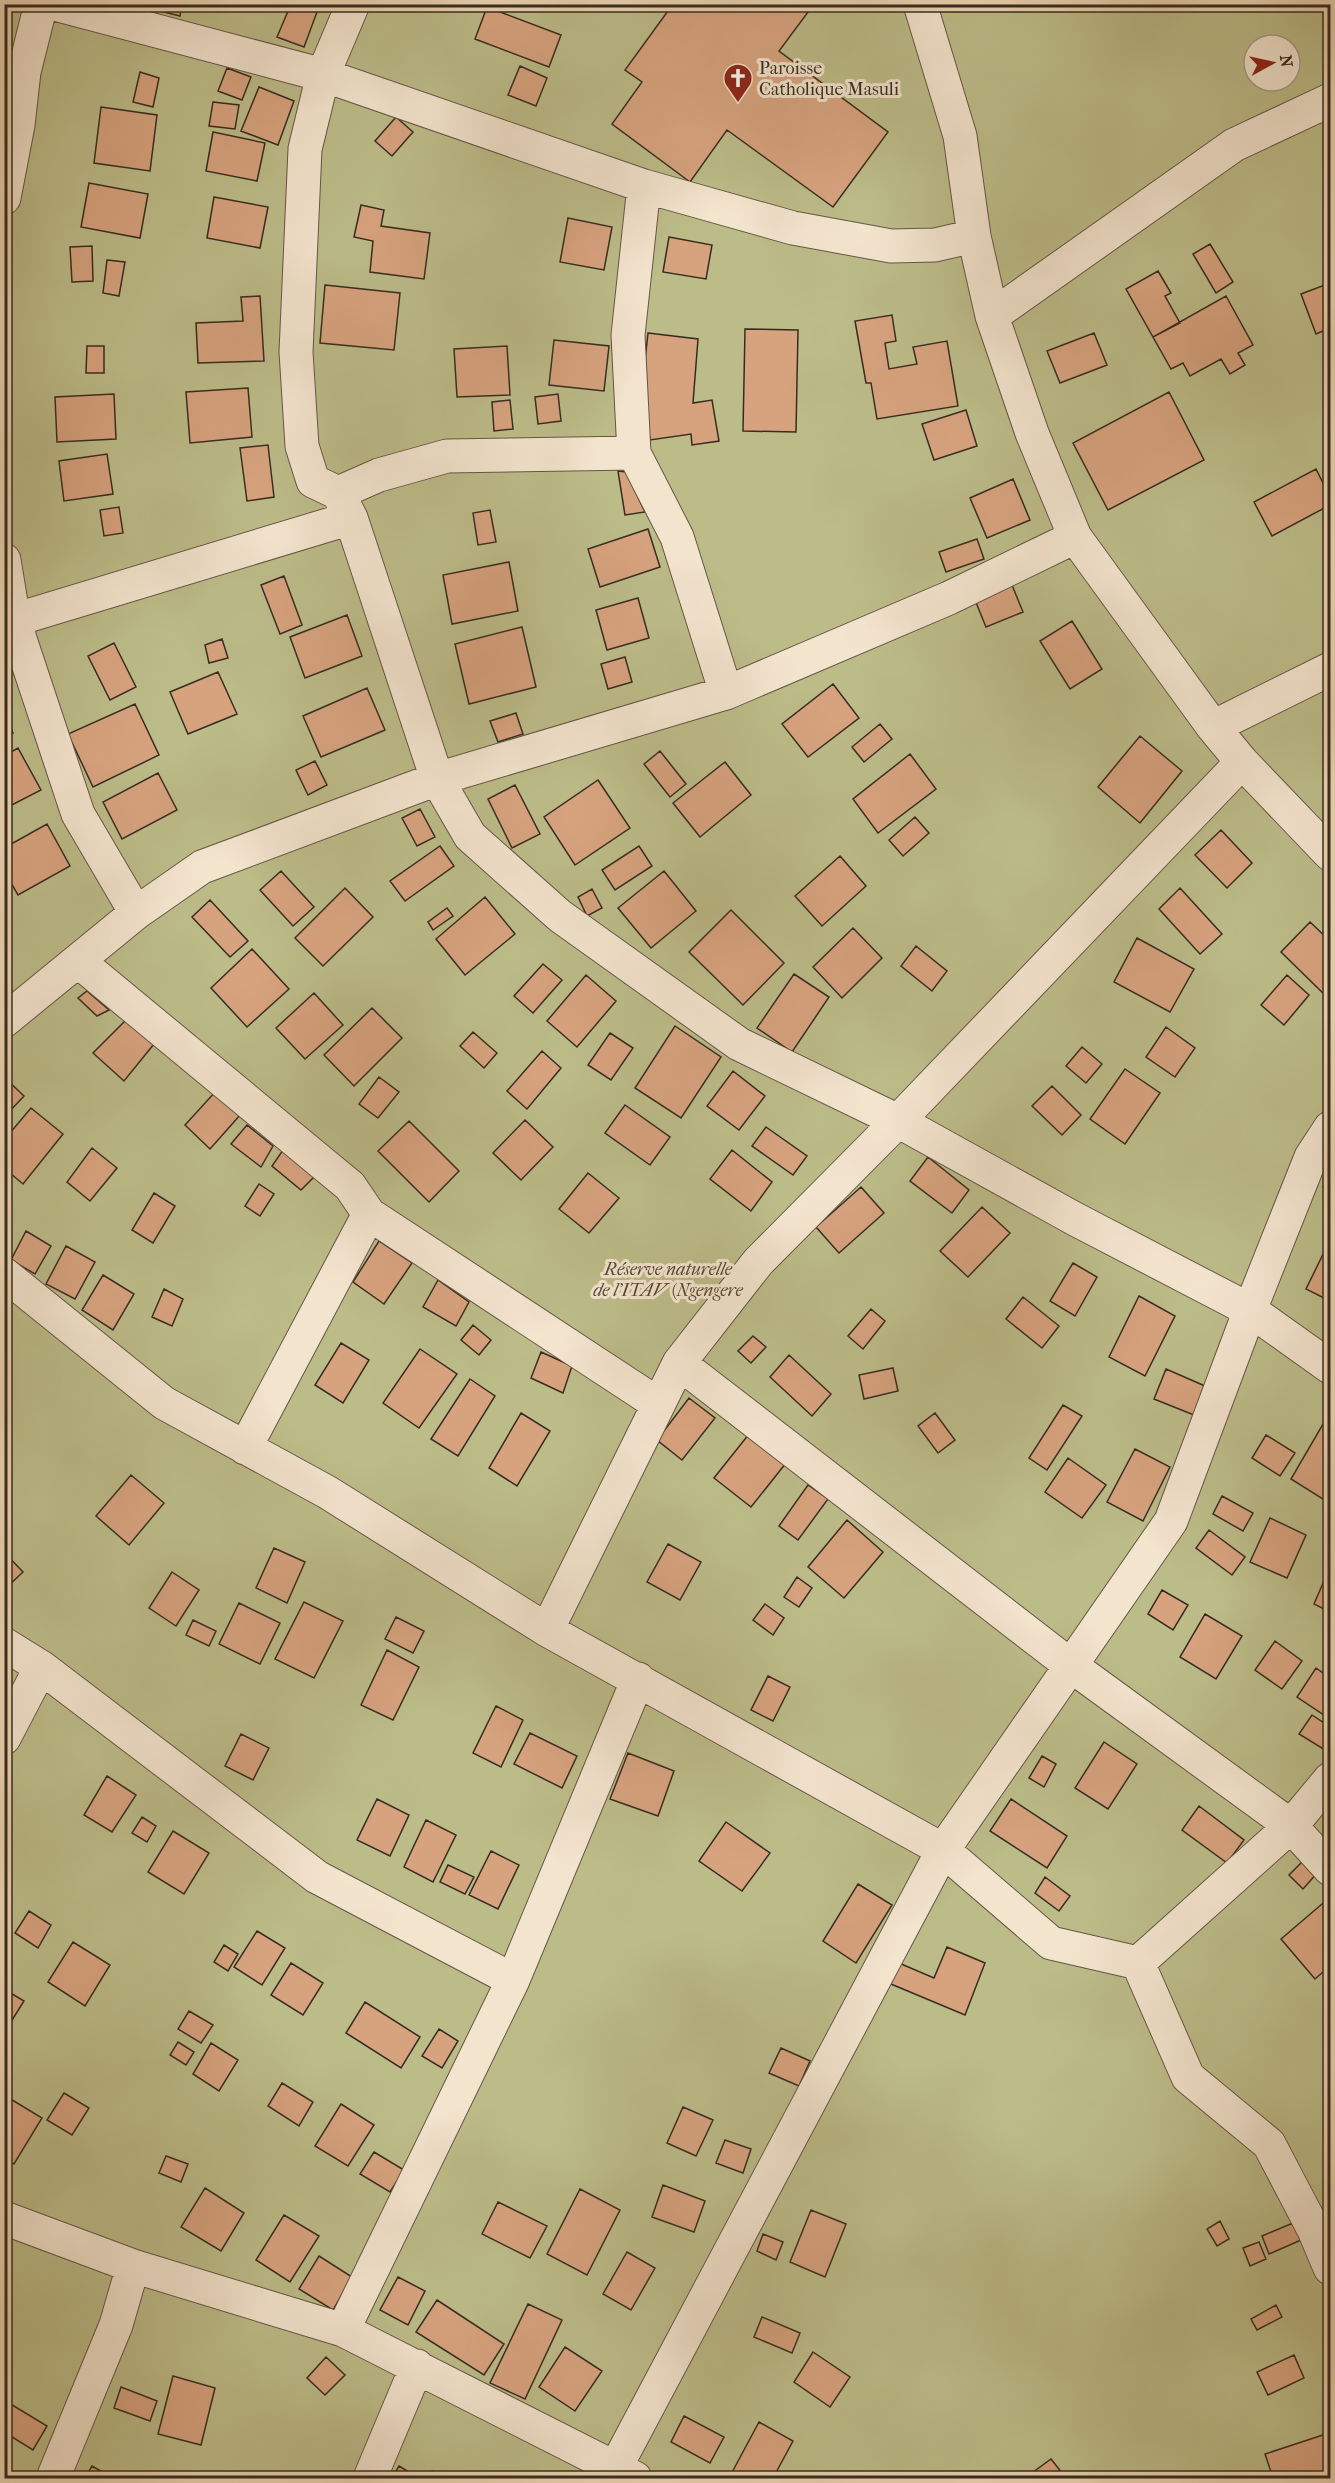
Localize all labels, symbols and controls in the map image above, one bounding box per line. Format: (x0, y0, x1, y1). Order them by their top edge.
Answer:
north arrow (1242, 33, 1302, 93)
text: N (1276, 54, 1297, 69)
place label: Paroisse Catholique Masuli (759, 58, 900, 100)
church icon: Paroisse Catholique Masuli (722, 62, 754, 104)
park label: Réserve naturelle de l'ITAV (Ngengere (593, 1259, 744, 1301)

